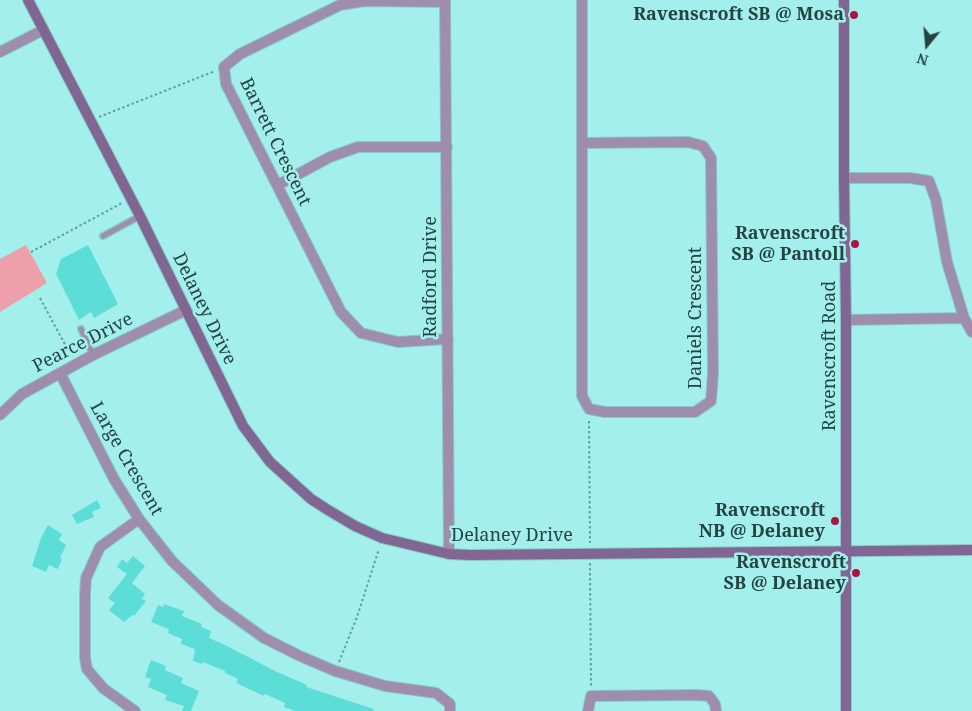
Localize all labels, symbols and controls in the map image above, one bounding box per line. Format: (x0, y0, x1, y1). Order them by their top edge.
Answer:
place label: Ravenscroft SB @ Mosa (633, 4, 844, 26)
marker: Ravenscroft SB @ Mosa (848, 9, 860, 21)
north arrow (902, 20, 952, 70)
text: N (914, 49, 931, 71)
street label: Barrett Crescent (235, 75, 315, 209)
street label: Radford Drive (420, 216, 442, 338)
place label: Ravenscroft SB @ Pantoll (731, 223, 845, 266)
marker: Ravenscroft SB @ Pantoll (849, 238, 861, 250)
street label: Daniels Crescent (685, 247, 707, 389)
street label: Delaney Drive (168, 249, 240, 369)
street label: Ravenscroft Road (819, 281, 841, 431)
street label: Pearce Drive (29, 308, 137, 378)
street label: Large Crescent (85, 398, 167, 520)
place label: Ravenscroft NB @ Delaney (699, 500, 825, 542)
marker: Ravenscroft NB @ Delaney (829, 515, 841, 527)
street label: Delaney Drive (451, 525, 573, 547)
place label: Ravenscroft SB @ Delaney (724, 552, 846, 594)
marker: Ravenscroft SB @ Delaney (850, 567, 862, 579)

